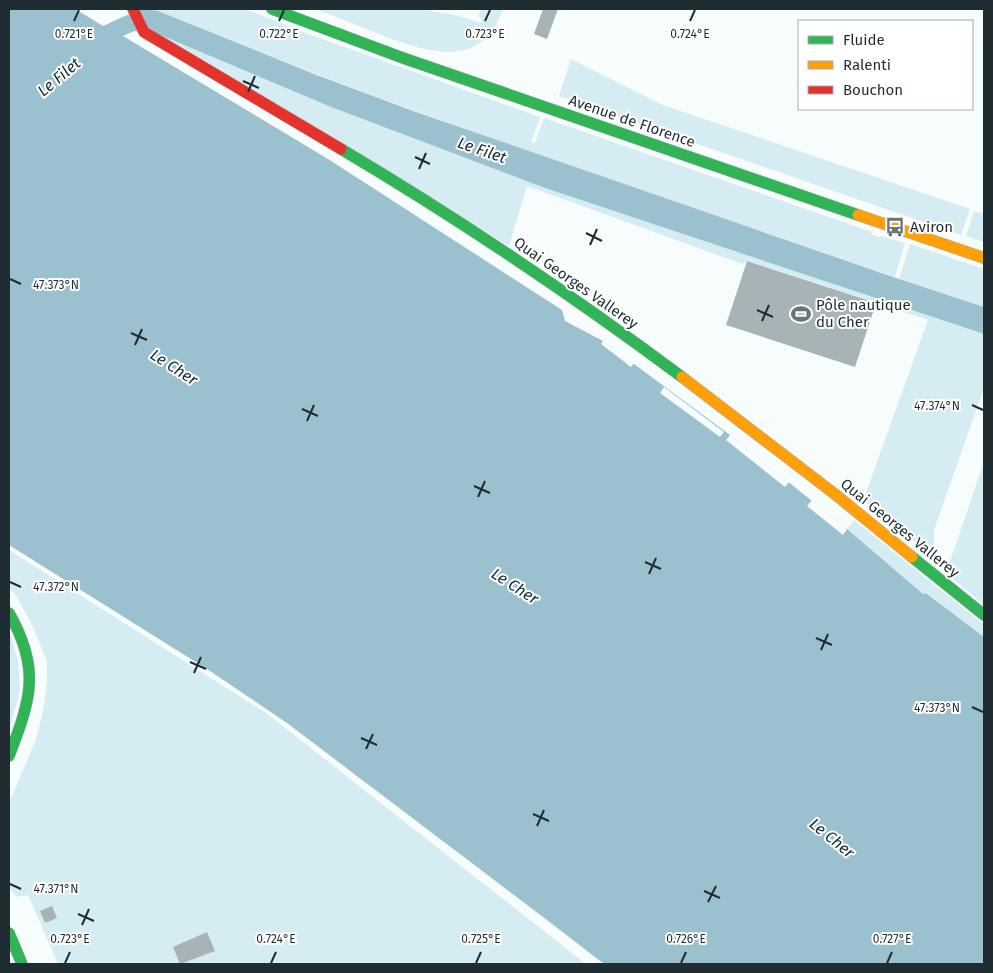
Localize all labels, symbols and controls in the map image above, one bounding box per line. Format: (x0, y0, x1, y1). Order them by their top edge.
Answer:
legend (798, 20, 973, 110)
text: 0.721°E (55, 27, 93, 41)
text: 0.722°E (259, 27, 299, 41)
text: 0.723°E (465, 27, 505, 41)
text: 0.724°E (670, 27, 710, 41)
text: Fluide (843, 31, 885, 49)
water label: Le Filet (34, 53, 85, 100)
text: Ralenti (843, 56, 891, 74)
text: Bouchon (843, 81, 903, 99)
street label: Avenue de Florence (566, 91, 698, 151)
water label: Le Filet (455, 133, 509, 167)
bus stop icon: Aviron (884, 216, 906, 238)
place label: Aviron (910, 218, 953, 236)
street label: Quai Georges Vallerey (510, 233, 642, 333)
text: 47.373°N (33, 278, 79, 292)
place label: Pôle nautique du Cher (816, 296, 911, 331)
sports icon: Pôle nautique du Cher (790, 303, 812, 325)
water label: Le Cher (147, 345, 202, 390)
text: 47.374°N (914, 399, 960, 413)
street label: Quai Georges Vallerey (837, 475, 964, 582)
water label: Le Cher (488, 564, 543, 609)
text: 47.372°N (33, 580, 79, 594)
text: 47.373°N (914, 701, 960, 715)
water label: Le Cher (806, 814, 859, 862)
text: 47.371°N (33, 882, 79, 896)
text: 0.723°E (50, 932, 90, 946)
text: 0.724°E (256, 932, 296, 946)
text: 0.725°E (461, 932, 501, 946)
text: 0.726°E (666, 932, 706, 946)
text: 0.727°E (873, 932, 911, 946)

